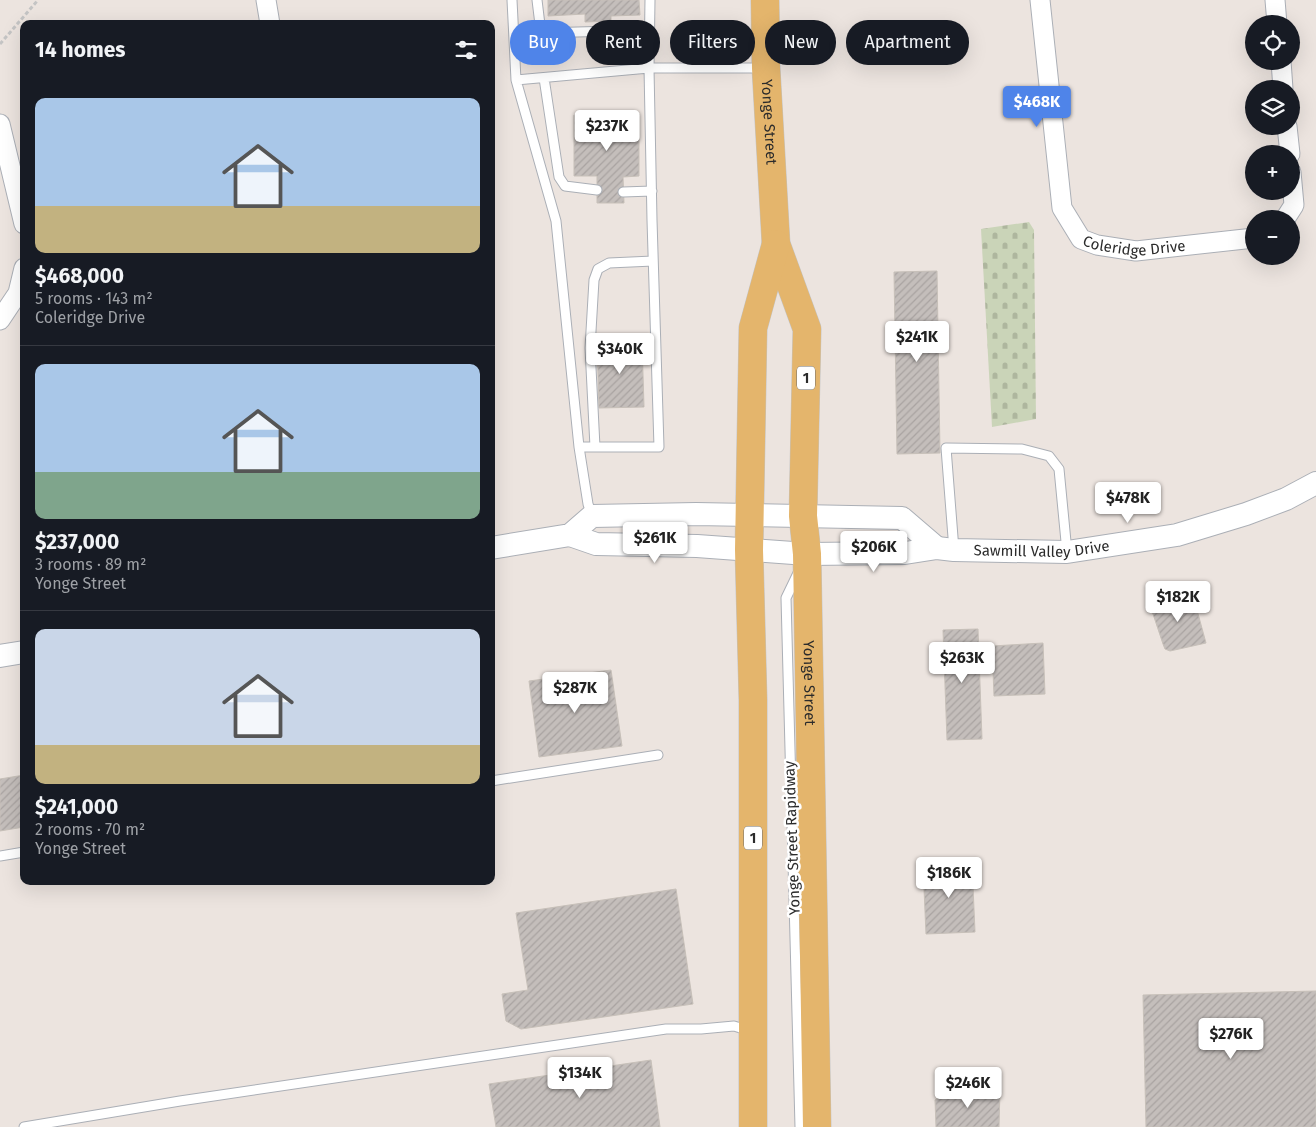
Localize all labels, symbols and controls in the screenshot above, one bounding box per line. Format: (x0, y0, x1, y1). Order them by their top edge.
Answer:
map controls (1245, 15, 1300, 265)
button: locate (1245, 15, 1300, 70)
chip: Buy (510, 20, 576, 65)
chip: Rent (586, 20, 660, 65)
chip: Filters (670, 20, 755, 65)
chip: New (765, 20, 836, 65)
chip: Apartment (846, 20, 969, 65)
icon: filters (452, 36, 480, 64)
text: 14 homes (35, 37, 125, 63)
street label: Yonge Street (758, 79, 781, 166)
button: layers (1245, 80, 1300, 135)
pin: $468K (1002, 86, 1072, 128)
text: $468K (1014, 92, 1060, 111)
pin: $237K (572, 110, 642, 152)
text: $237K (586, 116, 628, 135)
icon: home (213, 131, 303, 221)
button: + (1245, 145, 1300, 200)
button: − (1245, 210, 1300, 265)
street label: Coleridge Drive (1080, 232, 1186, 260)
text: $468,000 (35, 263, 124, 289)
text: 5 rooms · 143 m² (35, 289, 153, 308)
text: Coleridge Drive (35, 308, 145, 327)
pin: $241K (882, 320, 952, 363)
text: $241K (896, 327, 938, 346)
pin: $340K (585, 332, 655, 375)
text: $340K (597, 339, 643, 358)
road number: 1 (797, 366, 815, 389)
icon: home (213, 396, 303, 486)
pin: $478K (1093, 482, 1163, 524)
text: $478K (1106, 488, 1150, 507)
pin: $261K (620, 522, 690, 564)
text: $261K (634, 528, 676, 547)
text: $237,000 (35, 529, 119, 555)
pin: $206K (839, 530, 909, 573)
text: $206K (851, 537, 897, 556)
street label: Sawmill Valley Drive (973, 537, 1111, 561)
text: 3 rooms · 89 m² (35, 555, 146, 574)
text: Yonge Street (35, 574, 126, 593)
pin: $182K (1143, 580, 1213, 623)
text: $182K (1156, 587, 1200, 606)
street label: Yonge Street (800, 640, 819, 726)
pin: $263K (927, 642, 997, 684)
text: $263K (940, 648, 984, 667)
icon: home (213, 661, 303, 751)
pin: $287K (540, 672, 610, 714)
text: $287K (553, 678, 597, 697)
street label: Yonge Street Rapidway (780, 760, 804, 915)
text: $241,000 (35, 794, 118, 820)
text: 2 rooms · 70 m² (35, 820, 145, 839)
road number: 1 (744, 826, 762, 850)
text: Yonge Street (35, 839, 126, 858)
pin: $186K (914, 856, 984, 899)
text: $186K (927, 863, 971, 882)
pin: $276K (1196, 1018, 1266, 1060)
text: $276K (1209, 1024, 1253, 1043)
pin: $134K (545, 1056, 615, 1099)
text: $134K (558, 1063, 602, 1082)
pin: $246K (933, 1066, 1003, 1109)
text: $246K (946, 1073, 990, 1092)

